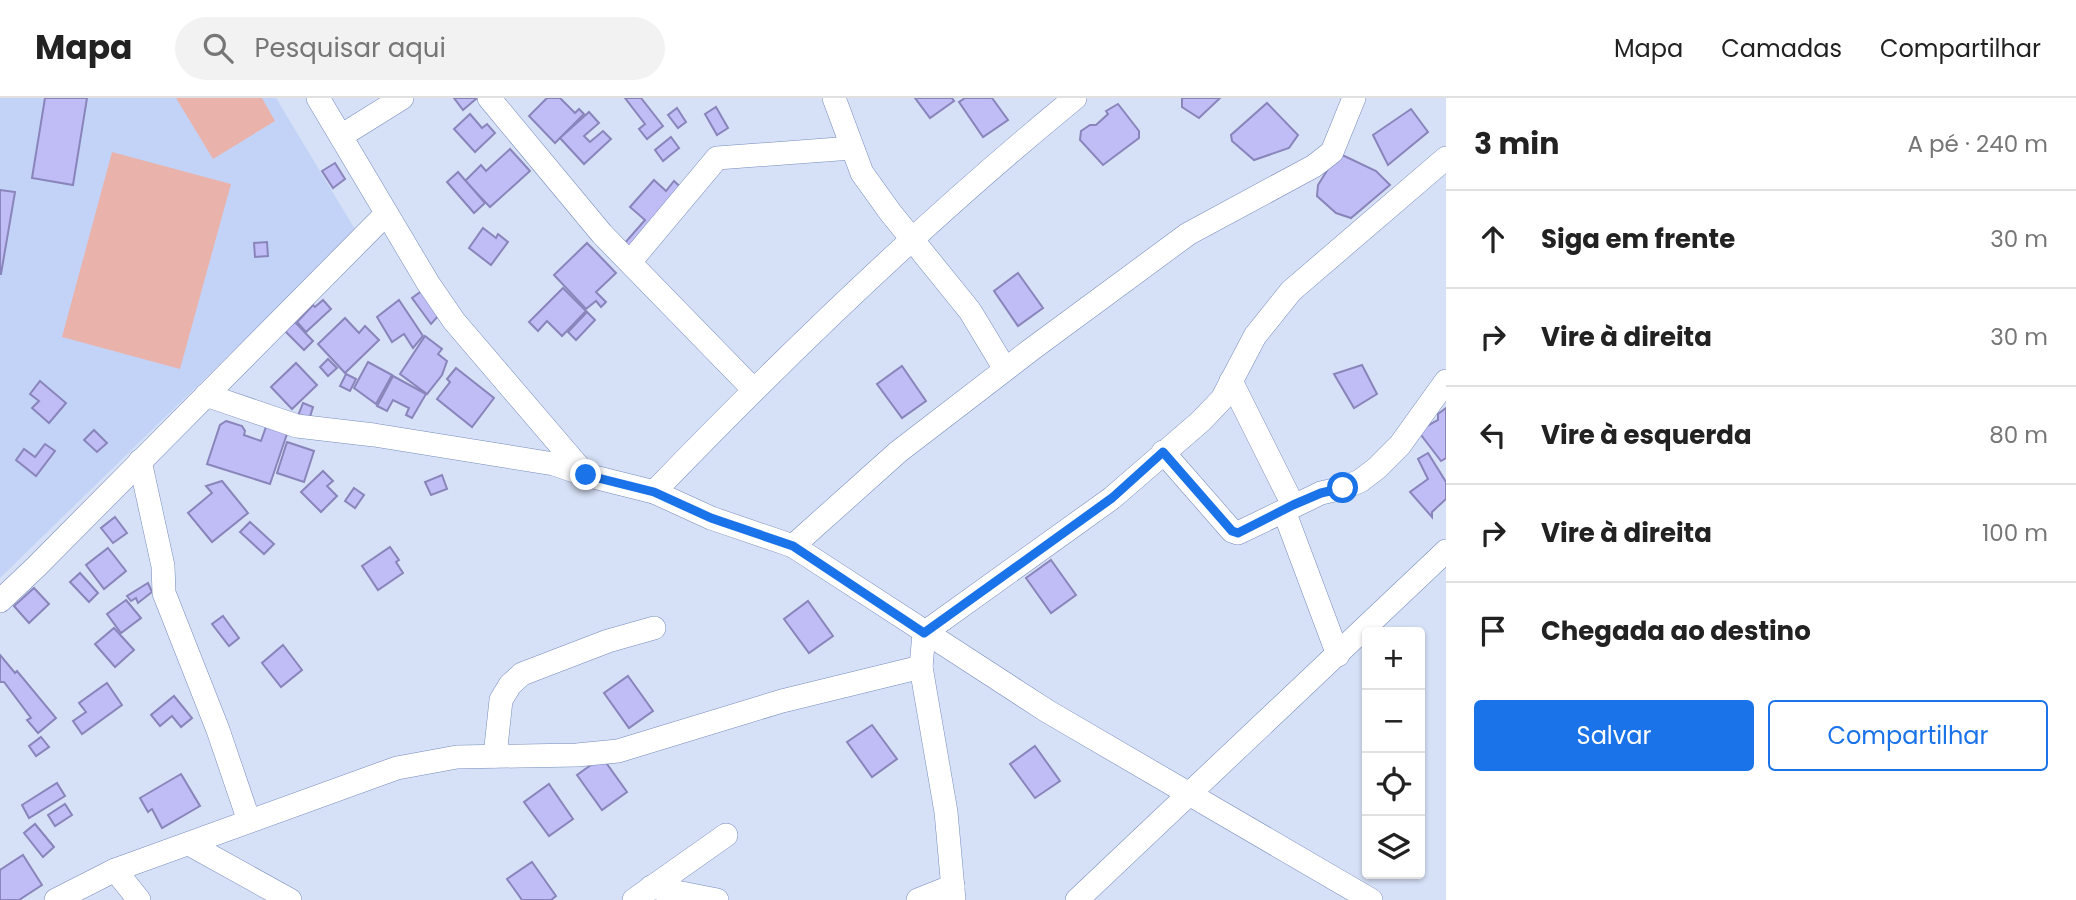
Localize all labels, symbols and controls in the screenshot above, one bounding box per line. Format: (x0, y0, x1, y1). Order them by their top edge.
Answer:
search box (175, 17, 665, 80)
text: Mapa (35, 24, 133, 71)
icon: search (199, 29, 237, 67)
text: Pesquisar aqui (255, 30, 446, 66)
text: Mapa (1614, 32, 1683, 65)
text: Camadas (1721, 32, 1842, 65)
text: Compartilhar (1880, 32, 2041, 65)
text: 3 min (1474, 122, 1559, 165)
text: A pé · 240 m (1907, 128, 2048, 160)
icon: ahead (1474, 220, 1512, 258)
text: Siga em frente (1541, 221, 1735, 257)
text: 30 m (1990, 223, 2048, 255)
icon: right (1474, 318, 1512, 356)
text: Vire à direita (1541, 319, 1712, 355)
text: 30 m (1990, 321, 2048, 353)
icon: left (1474, 416, 1512, 454)
text: Vire à esquerda (1541, 417, 1752, 453)
text: 80 m (1989, 419, 2048, 451)
route end (570, 459, 601, 490)
route start (1327, 472, 1358, 503)
icon: right (1474, 514, 1512, 552)
text: Vire à direita (1541, 515, 1712, 551)
text: 100 m (1982, 517, 2048, 549)
icon: arrive (1474, 612, 1512, 650)
text: Chegada ao destino (1541, 613, 1811, 649)
map controls (1362, 627, 1425, 879)
button: + (1362, 627, 1425, 690)
button: − (1362, 690, 1425, 753)
button: Salvar (1474, 700, 1754, 771)
button: Compartilhar (1768, 700, 2048, 771)
button: locate (1362, 753, 1425, 816)
button: layers (1362, 816, 1425, 879)

